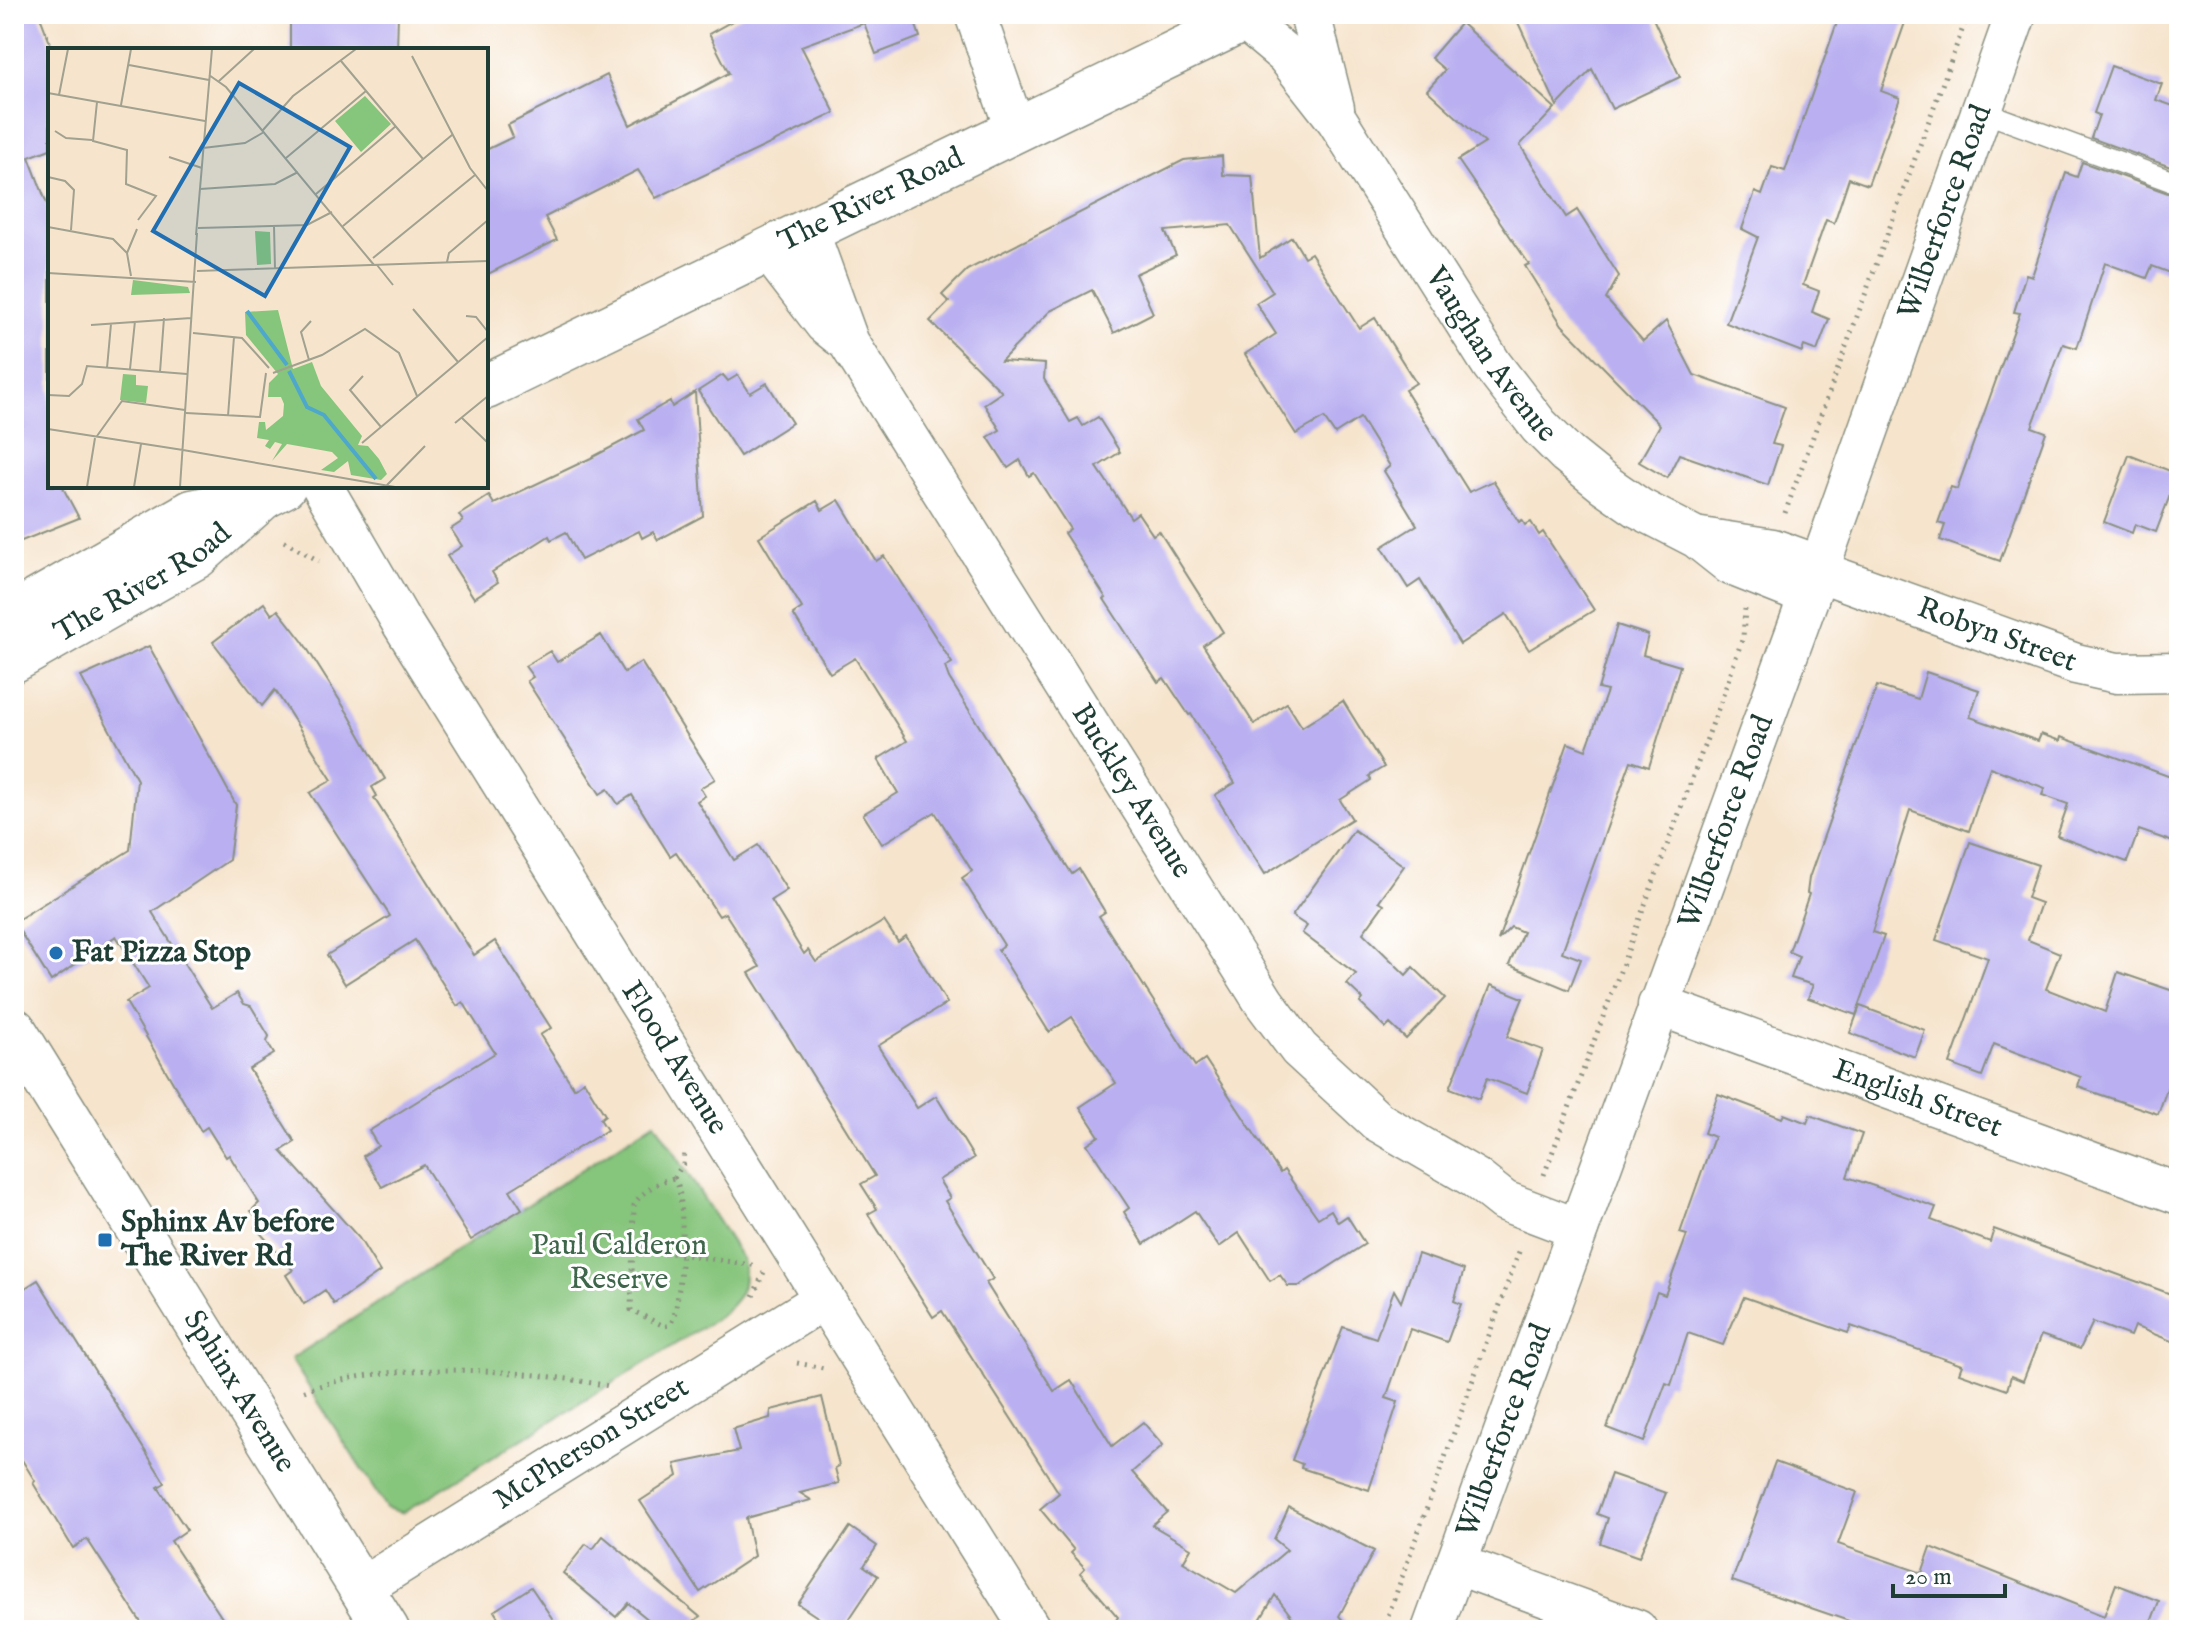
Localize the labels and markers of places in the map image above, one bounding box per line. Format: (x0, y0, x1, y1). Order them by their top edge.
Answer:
place label: Fat Pizza Stop (72, 934, 251, 972)
marker: Fat Pizza Stop (47, 944, 65, 962)
place label: Sphinx Av before The River Rd (120, 1204, 335, 1276)
marker: Sphinx Av before The River Rd (96, 1231, 114, 1249)

